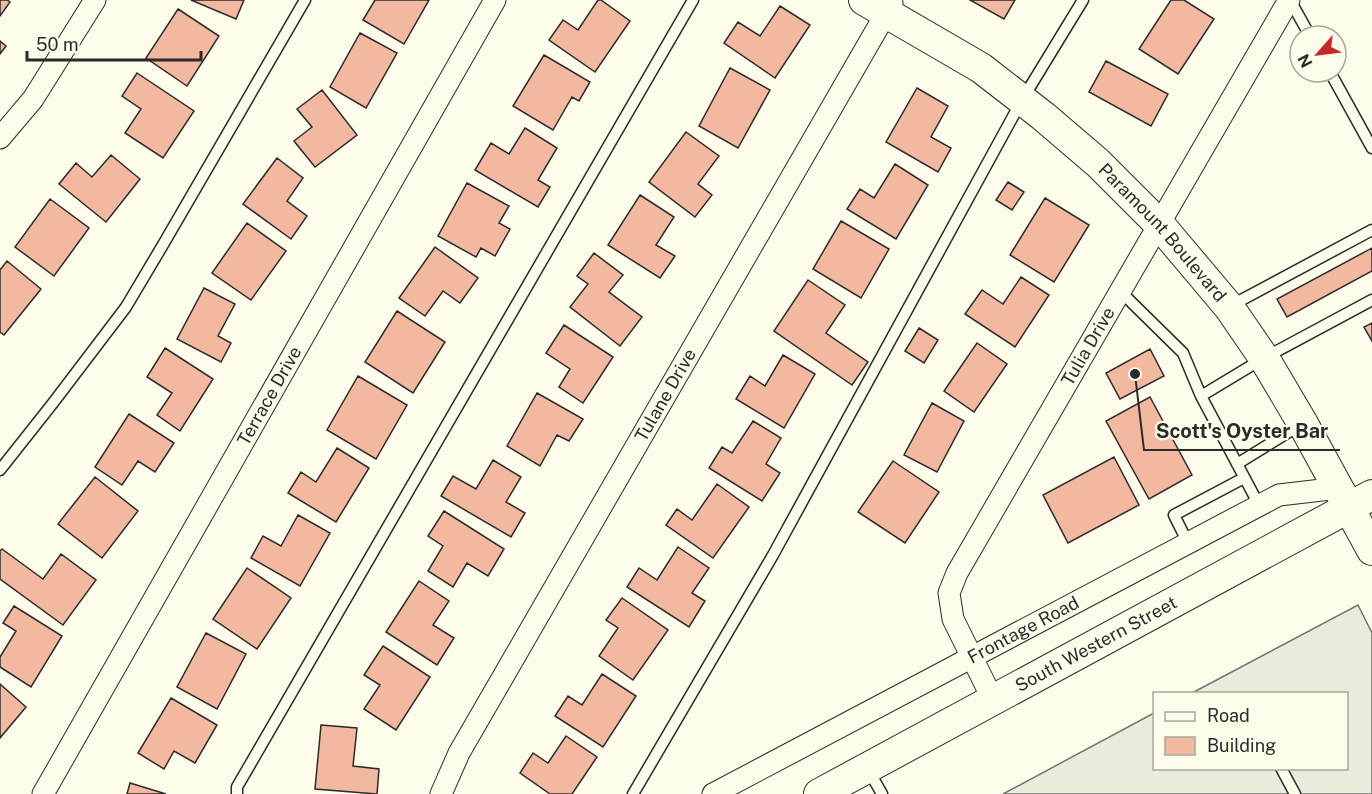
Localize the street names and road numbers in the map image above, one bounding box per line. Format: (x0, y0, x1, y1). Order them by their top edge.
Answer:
street label: Paramount Boulevard (1094, 159, 1231, 306)
street label: Tulia Drive (1057, 303, 1119, 389)
street label: Terrace Drive (233, 342, 306, 449)
street label: Tulane Drive (630, 345, 700, 445)
street label: South Western Street (1011, 591, 1180, 696)
street label: Frontage Road (964, 592, 1082, 668)

